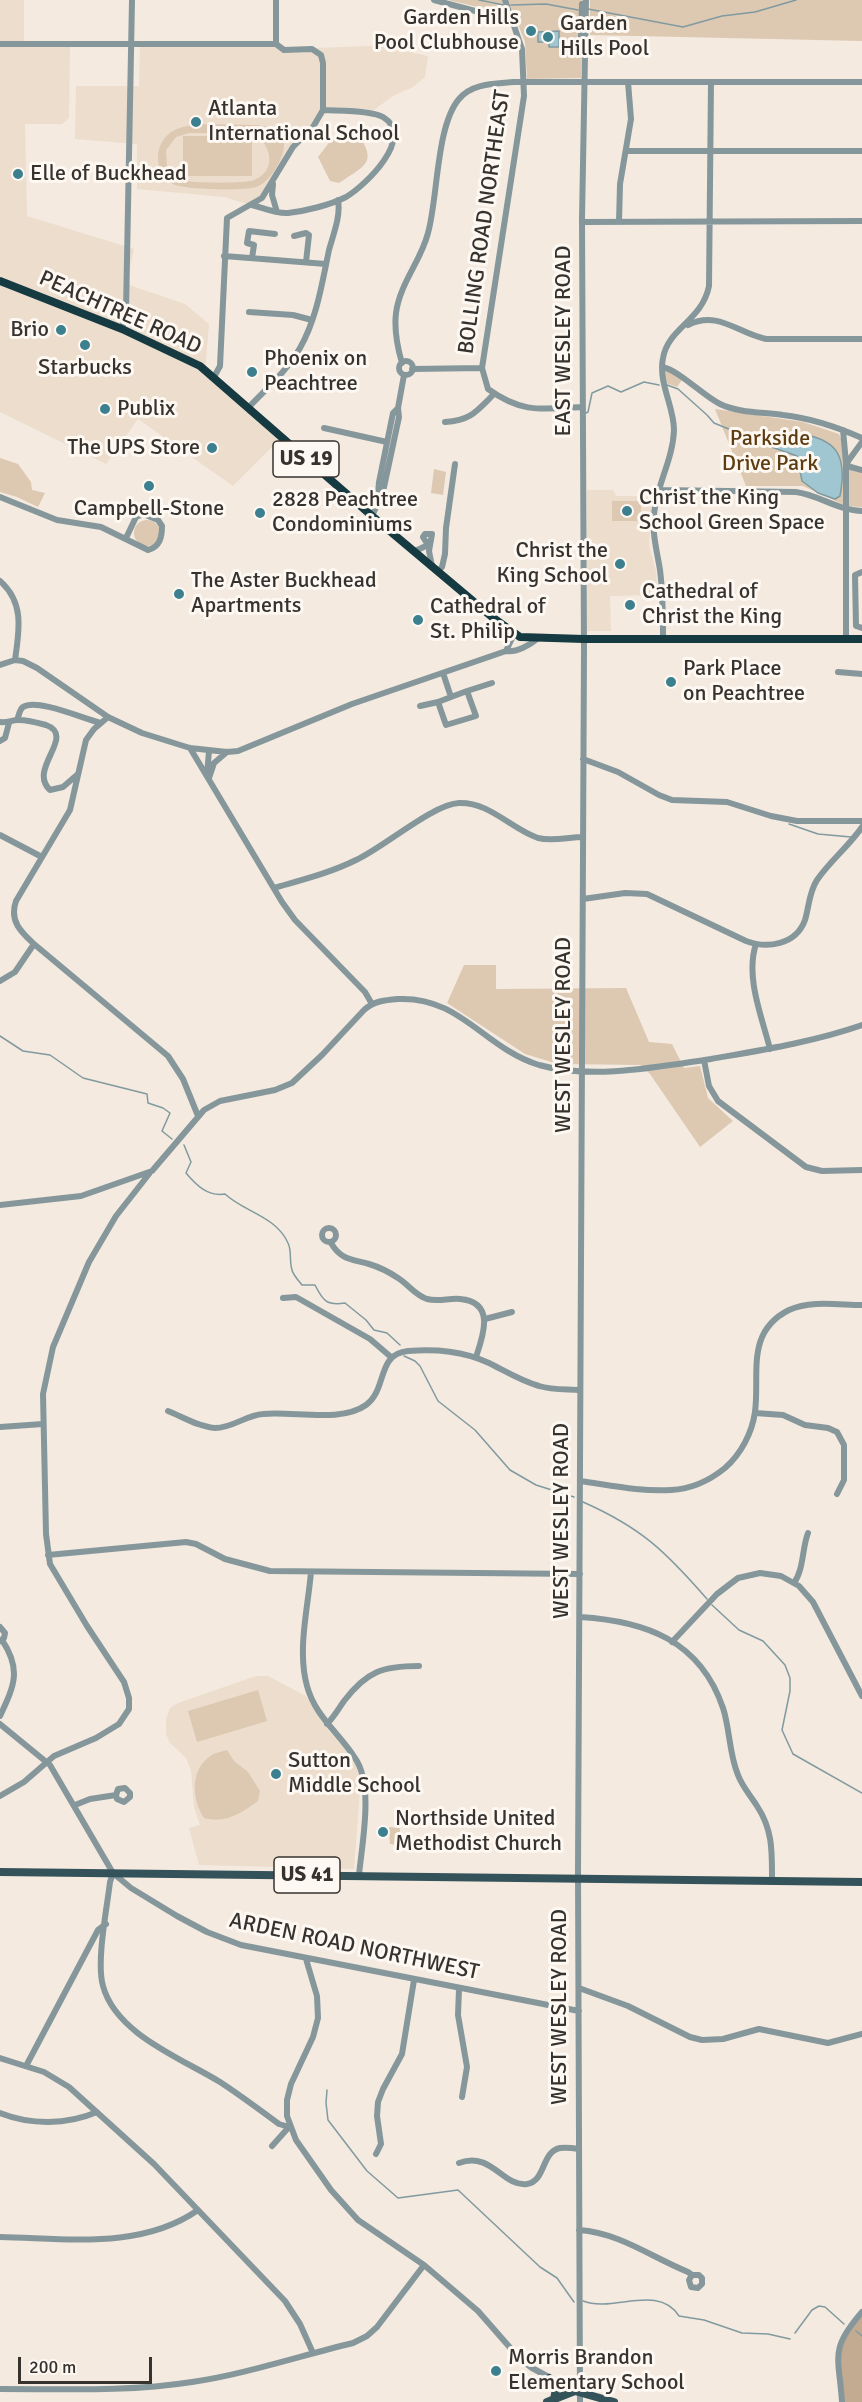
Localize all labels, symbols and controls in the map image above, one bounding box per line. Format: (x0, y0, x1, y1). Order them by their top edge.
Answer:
place label: Garden Hills Pool Clubhouse (374, 5, 519, 56)
place label: Garden Hills Pool (560, 11, 649, 62)
marker: Garden Hills Pool Clubhouse (524, 24, 538, 38)
marker: Garden Hills Pool (541, 30, 555, 44)
street label: BOLLING ROAD NORTHEAST (453, 88, 517, 356)
place label: Atlanta International School (208, 96, 400, 148)
marker: Atlanta International School (189, 115, 203, 129)
place label: Elle of Buckhead (30, 161, 187, 187)
marker: Elle of Buckhead (11, 167, 25, 181)
street label: EAST WESLEY ROAD (551, 246, 577, 436)
street label: PEACHTREE ROAD (35, 265, 205, 361)
place label: Brio (10, 317, 49, 343)
marker: Brio (54, 323, 68, 337)
marker: Starbucks (78, 338, 92, 352)
place label: Phoenix on Peachtree (264, 346, 367, 398)
place label: Starbucks (38, 355, 132, 381)
marker: Phoenix on Peachtree (245, 365, 259, 379)
place label: Publix (117, 396, 175, 422)
marker: Publix (98, 402, 112, 416)
park label: Parkside Drive Park (722, 426, 818, 478)
place label: The UPS Store (67, 435, 200, 461)
marker: The UPS Store (205, 441, 219, 455)
road number: US 19 (273, 441, 339, 477)
marker: Campbell-Stone (142, 479, 156, 493)
place label: Christ the King School Green Space (639, 485, 825, 536)
place label: 2828 Peachtree Condominiums (272, 487, 418, 538)
place label: Campbell-Stone (74, 496, 224, 522)
marker: Christ the King School Green Space (620, 504, 634, 518)
marker: 2828 Peachtree Condominiums (253, 506, 267, 520)
place label: Christ the King School (497, 538, 608, 590)
marker: Christ the King School (613, 557, 627, 571)
place label: The Aster Buckhead Apartments (191, 568, 377, 620)
place label: Cathedral of Christ the King (642, 579, 782, 630)
marker: The Aster Buckhead Apartments (172, 587, 186, 601)
place label: Cathedral of St. Philip (430, 594, 545, 646)
marker: Cathedral of Christ the King (623, 598, 637, 612)
marker: Cathedral of St. Philip (411, 613, 425, 627)
place label: Park Place on Peachtree (683, 656, 805, 708)
marker: Park Place on Peachtree (664, 675, 678, 689)
street label: WEST WESLEY ROAD (551, 937, 577, 1133)
street label: WEST WESLEY ROAD (549, 1423, 575, 1619)
place label: Sutton Middle School (288, 1748, 421, 1800)
marker: Sutton Middle School (269, 1767, 283, 1781)
place label: Northside United Methodist Church (395, 1806, 562, 1858)
marker: Northside United Methodist Church (376, 1825, 390, 1839)
road number: US 41 (274, 1857, 340, 1893)
street label: ARDEN ROAD NORTHWEST (227, 1908, 481, 1986)
street label: WEST WESLEY ROAD (547, 1909, 573, 2105)
scale bar (21, 2345, 154, 2383)
place label: Morris Brandon Elementary School (508, 2345, 685, 2396)
text: 200 m (29, 2356, 76, 2378)
marker: Morris Brandon Elementary School (489, 2364, 503, 2378)

